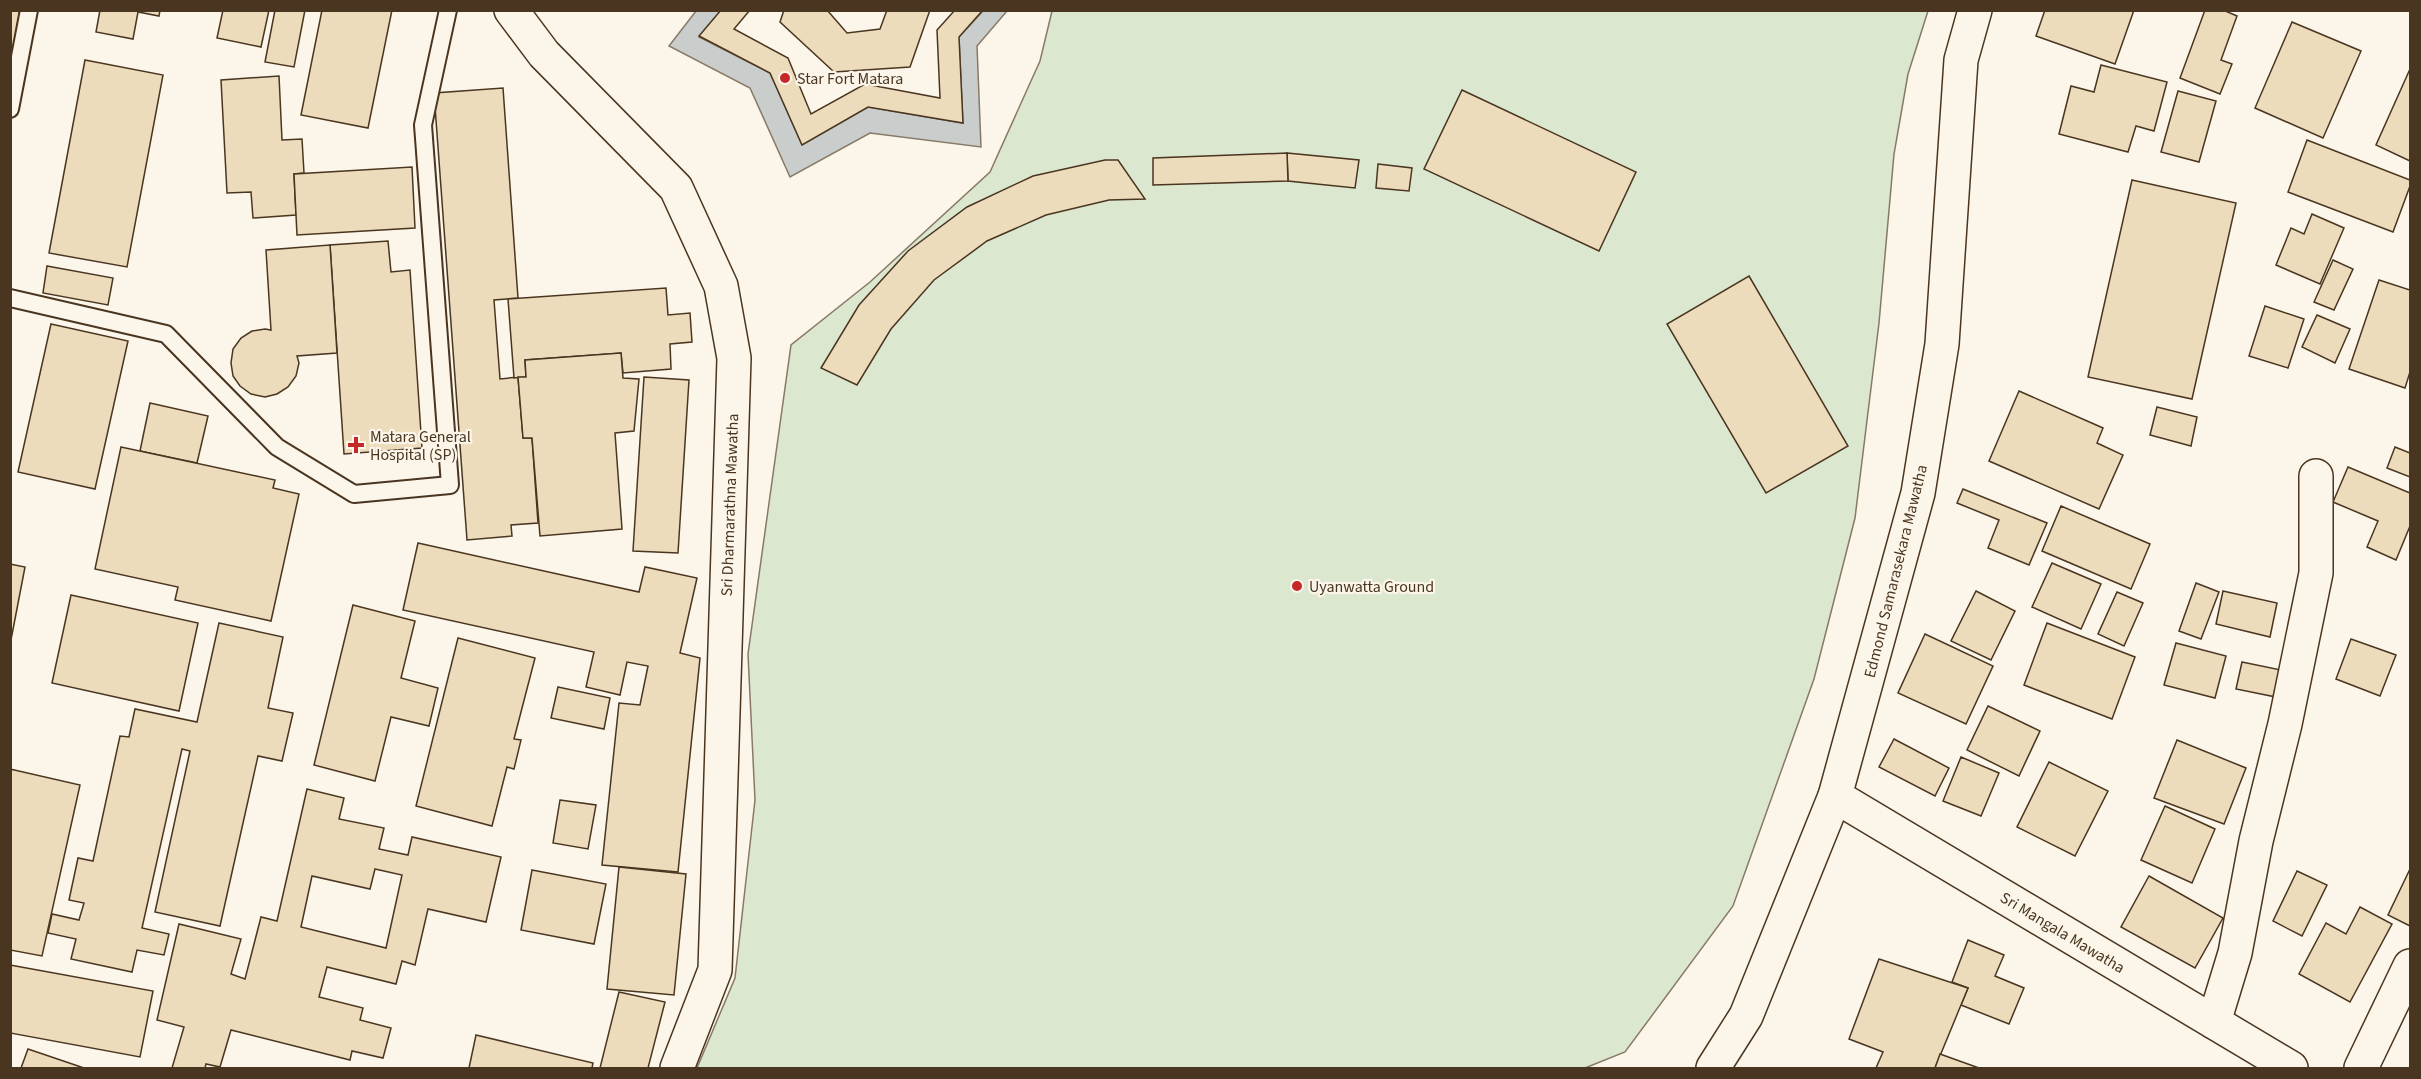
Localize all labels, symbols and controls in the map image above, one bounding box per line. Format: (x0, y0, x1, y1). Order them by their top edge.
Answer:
place label: Star Fort Matara (797, 68, 903, 90)
marker: Star Fort Matara (778, 71, 792, 85)
street label: Sri Dharmarathna Mawatha (716, 413, 744, 597)
place label: Matara General Hospital (SP) (370, 426, 471, 466)
marker: Matara General Hospital (SP) (347, 436, 365, 454)
street label: Edmond Samarasekara Mawatha (1859, 462, 1933, 680)
place label: Uyanwatta Ground (1309, 576, 1434, 598)
marker: Uyanwatta Ground (1290, 579, 1304, 593)
street label: Sri Mangala Mawatha (1996, 887, 2129, 979)

